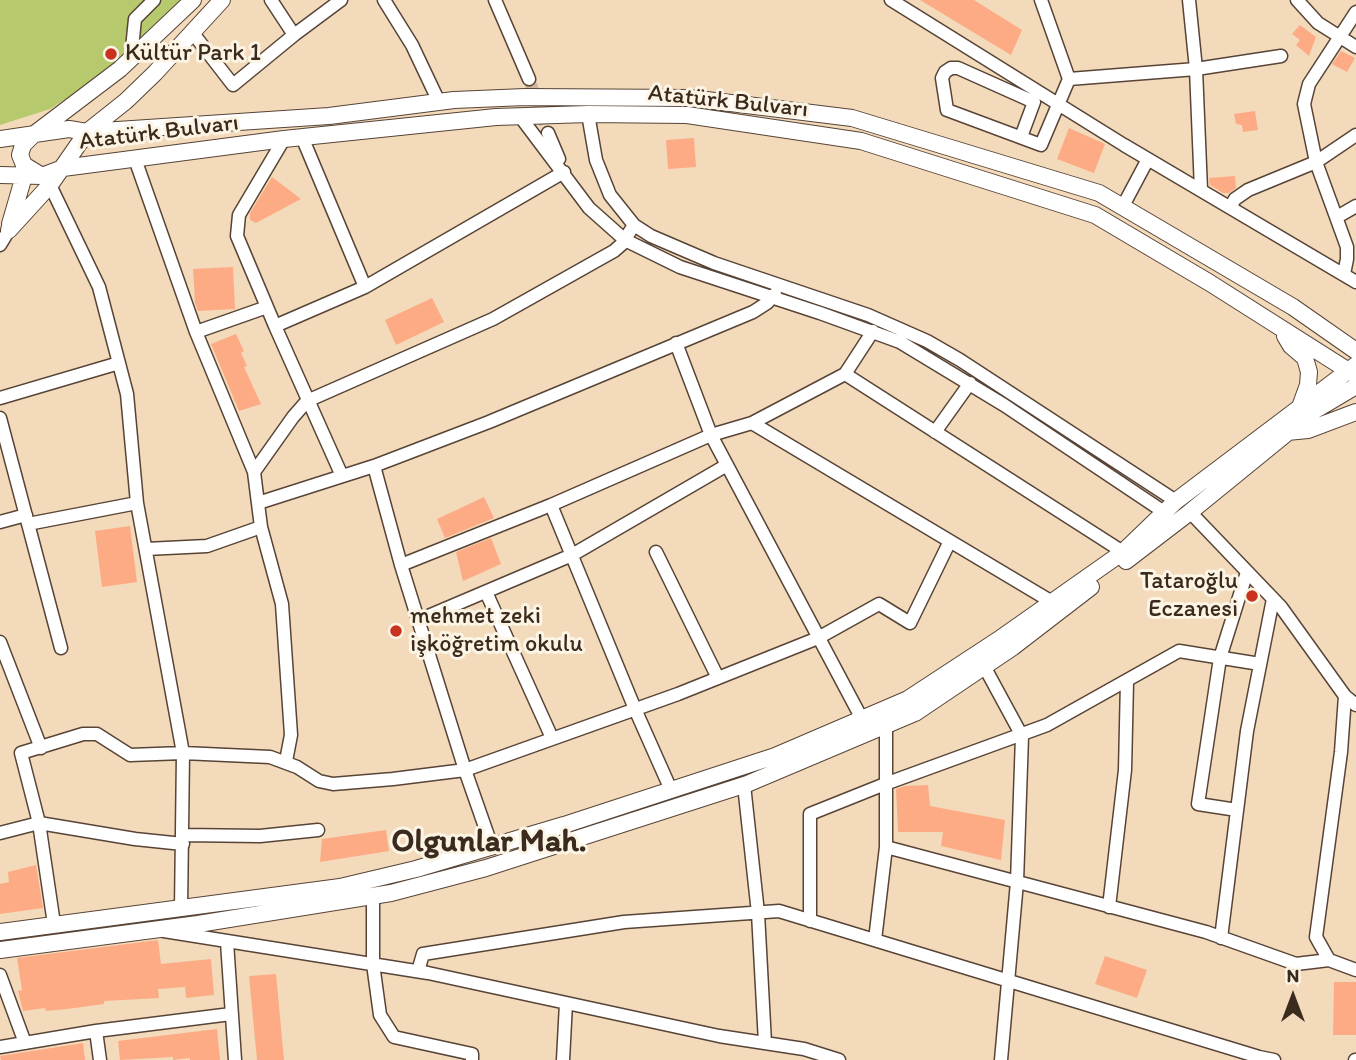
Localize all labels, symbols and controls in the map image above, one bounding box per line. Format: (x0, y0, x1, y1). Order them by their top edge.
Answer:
place label: Kültür Park 1 (125, 40, 261, 68)
marker: Kültür Park 1 (103, 46, 119, 62)
street label: Atatürk Bulvarı (647, 79, 809, 125)
street label: Atatürk Bulvarı (78, 109, 240, 157)
place label: Tataroğlu Eczanesi (1140, 568, 1238, 624)
marker: Tataroğlu Eczanesi (1244, 588, 1260, 604)
place label: mehmet zeki işköğretim okulu (410, 603, 583, 659)
marker: mehmet zeki işköğretim okulu (388, 623, 404, 639)
district label: Olgunlar Mah. (391, 824, 587, 862)
north arrow (1258, 962, 1328, 1032)
text: N (1287, 964, 1299, 987)

